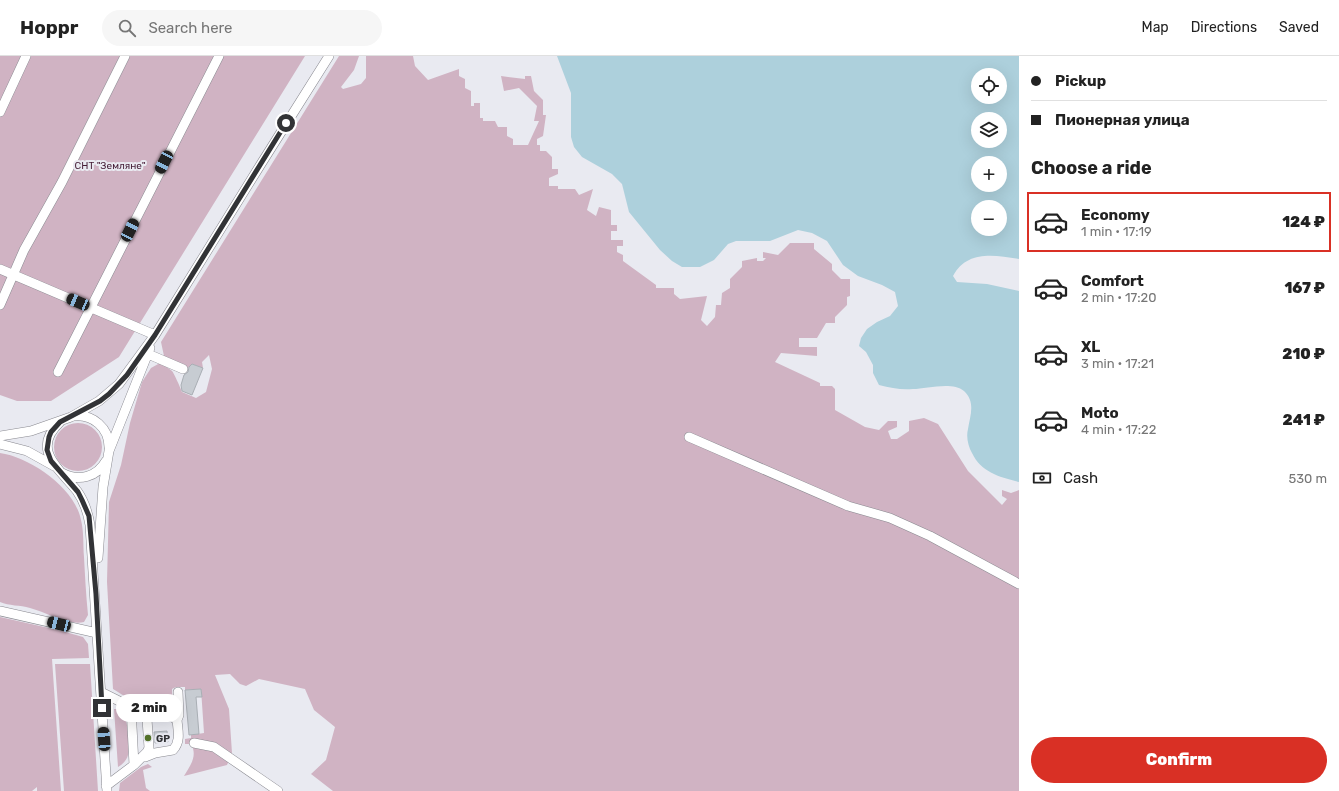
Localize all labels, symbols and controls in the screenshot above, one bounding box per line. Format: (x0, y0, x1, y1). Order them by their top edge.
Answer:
search box (102, 10, 382, 46)
text: Hoppr (20, 16, 78, 39)
icon: search (116, 17, 138, 39)
text: Search here (148, 19, 233, 37)
text: Map (1142, 19, 1169, 36)
text: Directions (1191, 19, 1257, 36)
text: Saved (1279, 19, 1319, 36)
map controls (971, 68, 1007, 236)
button: locate (971, 68, 1007, 104)
text: Pickup (1055, 72, 1106, 90)
text: Пионерная улица (1055, 111, 1190, 129)
button: layers (971, 112, 1007, 148)
route start (277, 114, 295, 132)
car (153, 149, 175, 175)
button: + (971, 156, 1007, 192)
text: Choose a ride (1031, 157, 1152, 179)
park label: СНТ "Земляне" (75, 160, 146, 172)
button: − (971, 200, 1007, 236)
icon: car (1033, 204, 1069, 240)
text: Economy (1081, 206, 1150, 224)
text: 124 ₽ (1282, 213, 1325, 231)
car (119, 217, 141, 243)
text: 1 min · 17:19 (1081, 224, 1152, 239)
icon: car (1033, 270, 1069, 306)
text: Comfort (1081, 272, 1144, 290)
text: 167 ₽ (1284, 279, 1325, 297)
text: 2 min · 17:20 (1081, 290, 1157, 305)
car (65, 292, 91, 312)
icon: car (1033, 336, 1069, 372)
text: XL (1081, 338, 1100, 356)
text: 210 ₽ (1282, 345, 1325, 363)
text: 3 min · 17:21 (1081, 356, 1154, 371)
icon: car (1033, 402, 1069, 438)
text: Moto (1081, 404, 1119, 422)
text: 241 ₽ (1283, 411, 1325, 429)
text: 4 min · 17:22 (1081, 422, 1156, 437)
icon: cash (1031, 467, 1053, 489)
text: Cash (1063, 469, 1098, 487)
text: 530 m (1288, 471, 1327, 486)
car (46, 615, 72, 633)
callout: 2 min (116, 694, 182, 722)
route end (93, 699, 111, 717)
text: 2 min (131, 700, 167, 715)
car (97, 727, 111, 751)
marker: GP (143, 733, 153, 743)
place label: GP (156, 733, 170, 745)
button: Confirm (1031, 737, 1327, 783)

